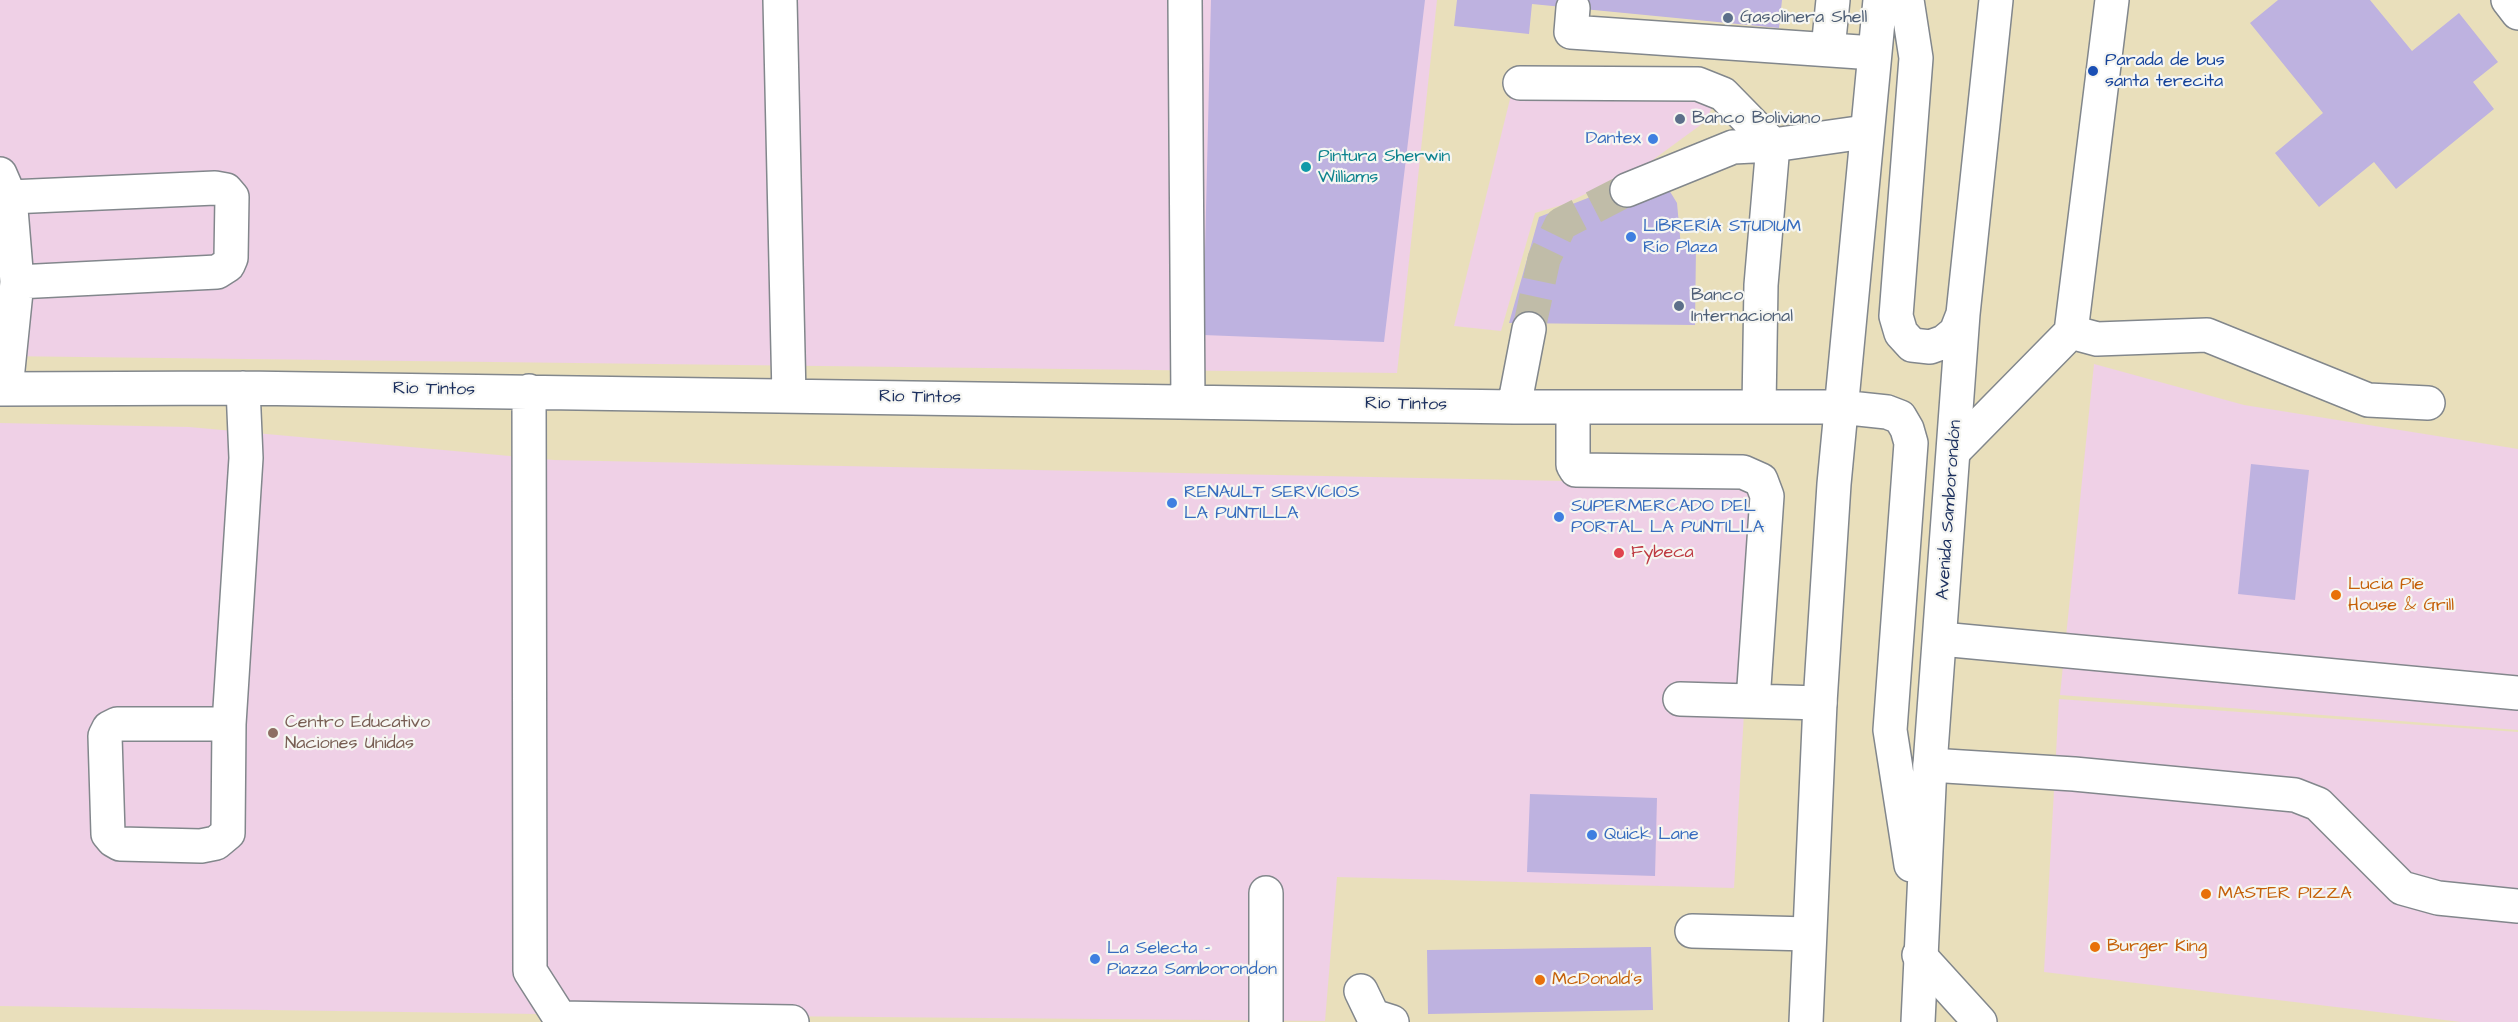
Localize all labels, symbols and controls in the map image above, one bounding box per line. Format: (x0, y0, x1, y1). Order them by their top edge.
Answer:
place label: Gasolinera Shell (1740, 7, 1867, 29)
marker: Gasolinera Shell (1721, 11, 1735, 25)
place label: Parada de bus santa terecita (2105, 50, 2225, 92)
marker: Parada de bus santa terecita (2086, 64, 2100, 78)
place label: Banco Boliviano (1692, 108, 1820, 130)
marker: Banco Boliviano (1673, 112, 1687, 126)
place label: Dantex (1586, 128, 1641, 150)
marker: Dantex (1646, 132, 1660, 146)
place label: Pintura Sherwin Williams (1318, 146, 1450, 188)
marker: Pintura Sherwin Williams (1299, 160, 1313, 174)
place label: LIBRERÍA STUDIUM Río Plaza (1643, 216, 1801, 258)
marker: LIBRERÍA STUDIUM Río Plaza (1624, 230, 1638, 244)
place label: Banco Internacional (1691, 285, 1793, 328)
marker: Banco Internacional (1672, 299, 1686, 313)
street label: Rio Tintos (393, 378, 475, 402)
street label: Rio Tintos (879, 386, 961, 410)
street label: Rio Tintos (1365, 393, 1447, 417)
street label: Avenida Samborondón (1933, 419, 1967, 601)
place label: RENAULT SERVICIOS LA PUNTILLA (1184, 482, 1359, 524)
marker: RENAULT SERVICIOS LA PUNTILLA (1165, 496, 1179, 510)
place label: SUPERMERCADO DEL PORTAL LA PUNTILLA (1571, 496, 1764, 538)
marker: SUPERMERCADO DEL PORTAL LA PUNTILLA (1552, 510, 1566, 524)
place label: Fybeca (1631, 542, 1694, 564)
marker: Fybeca (1612, 546, 1626, 560)
place label: Lucia Pie House & Grill (2348, 574, 2454, 616)
marker: Lucia Pie House & Grill (2329, 588, 2343, 602)
place label: Centro Educativo Naciones Unidas (285, 712, 430, 754)
marker: Centro Educativo Naciones Unidas (266, 726, 280, 740)
place label: Quick Lane (1604, 824, 1699, 846)
marker: Quick Lane (1585, 828, 1599, 842)
place label: MASTER PIZZA (2218, 883, 2352, 905)
marker: MASTER PIZZA (2199, 887, 2213, 901)
place label: Burger King (2107, 936, 2207, 958)
place label: La Selecta - Piazza Samborondon (1107, 938, 1277, 980)
marker: Burger King (2088, 940, 2102, 954)
marker: La Selecta - Piazza Samborondon (1088, 952, 1102, 966)
place label: McDonald's (1552, 969, 1642, 991)
marker: McDonald's (1533, 973, 1547, 987)

